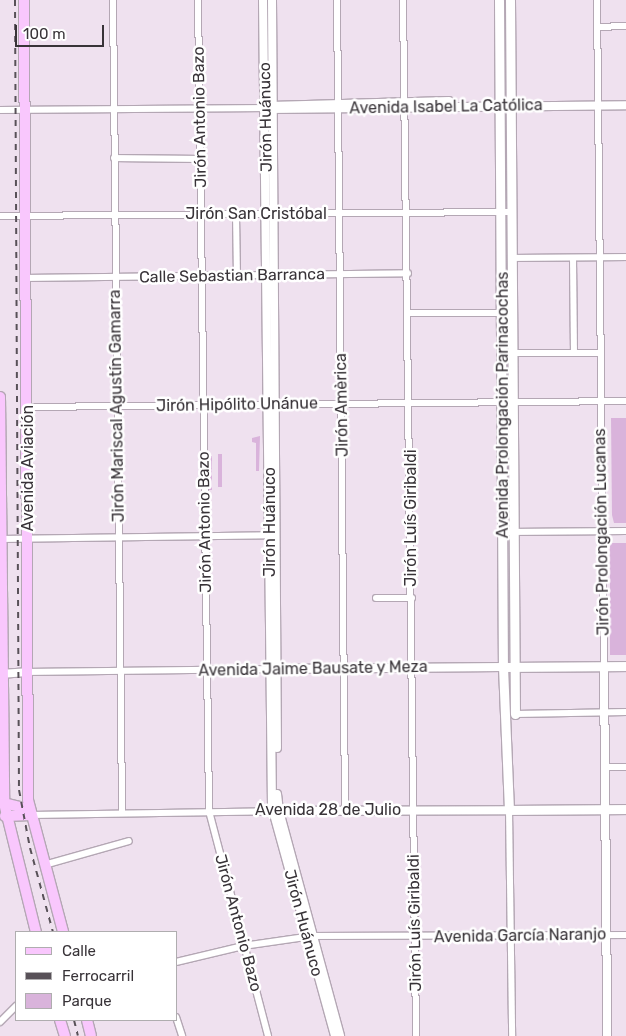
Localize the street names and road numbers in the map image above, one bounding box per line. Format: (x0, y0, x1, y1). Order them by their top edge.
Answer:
street label: Jirón Antonio Bazo (189, 46, 211, 188)
street label: Jirón Huánuco (255, 62, 277, 172)
street label: Avenida Isabel La Católica (349, 96, 543, 118)
street label: Jirón San Cristóbal (185, 204, 327, 224)
street label: Calle Sebastian Barranca (139, 265, 325, 287)
street label: Avenida Prolongación Parinacochas (493, 272, 513, 538)
street label: Jirón Mariscal Agustín Gamarra (105, 289, 129, 523)
street label: Jirón Amèrica (331, 353, 353, 457)
street label: Jirón Hipólito Unánue (156, 394, 318, 416)
street label: Avenida Aviación (18, 405, 38, 531)
street label: Jirón Prolongación Lucanas (591, 428, 613, 636)
street label: Jirón Luís Giribaldi (401, 449, 421, 587)
street label: Jirón Antonio Bazo (194, 451, 216, 593)
street label: Jirón Huánuco (260, 467, 280, 577)
street label: Avenida Jaime Bausate y Meza (198, 657, 428, 681)
street label: Avenida 28 de Julio (255, 800, 401, 820)
street label: Jirón Antonio Bazo (210, 852, 266, 994)
street label: Jirón Luís Giribaldi (404, 854, 426, 992)
street label: Jirón Huánuco (279, 867, 327, 979)
street label: Avenida García Naranjo (434, 925, 606, 947)

